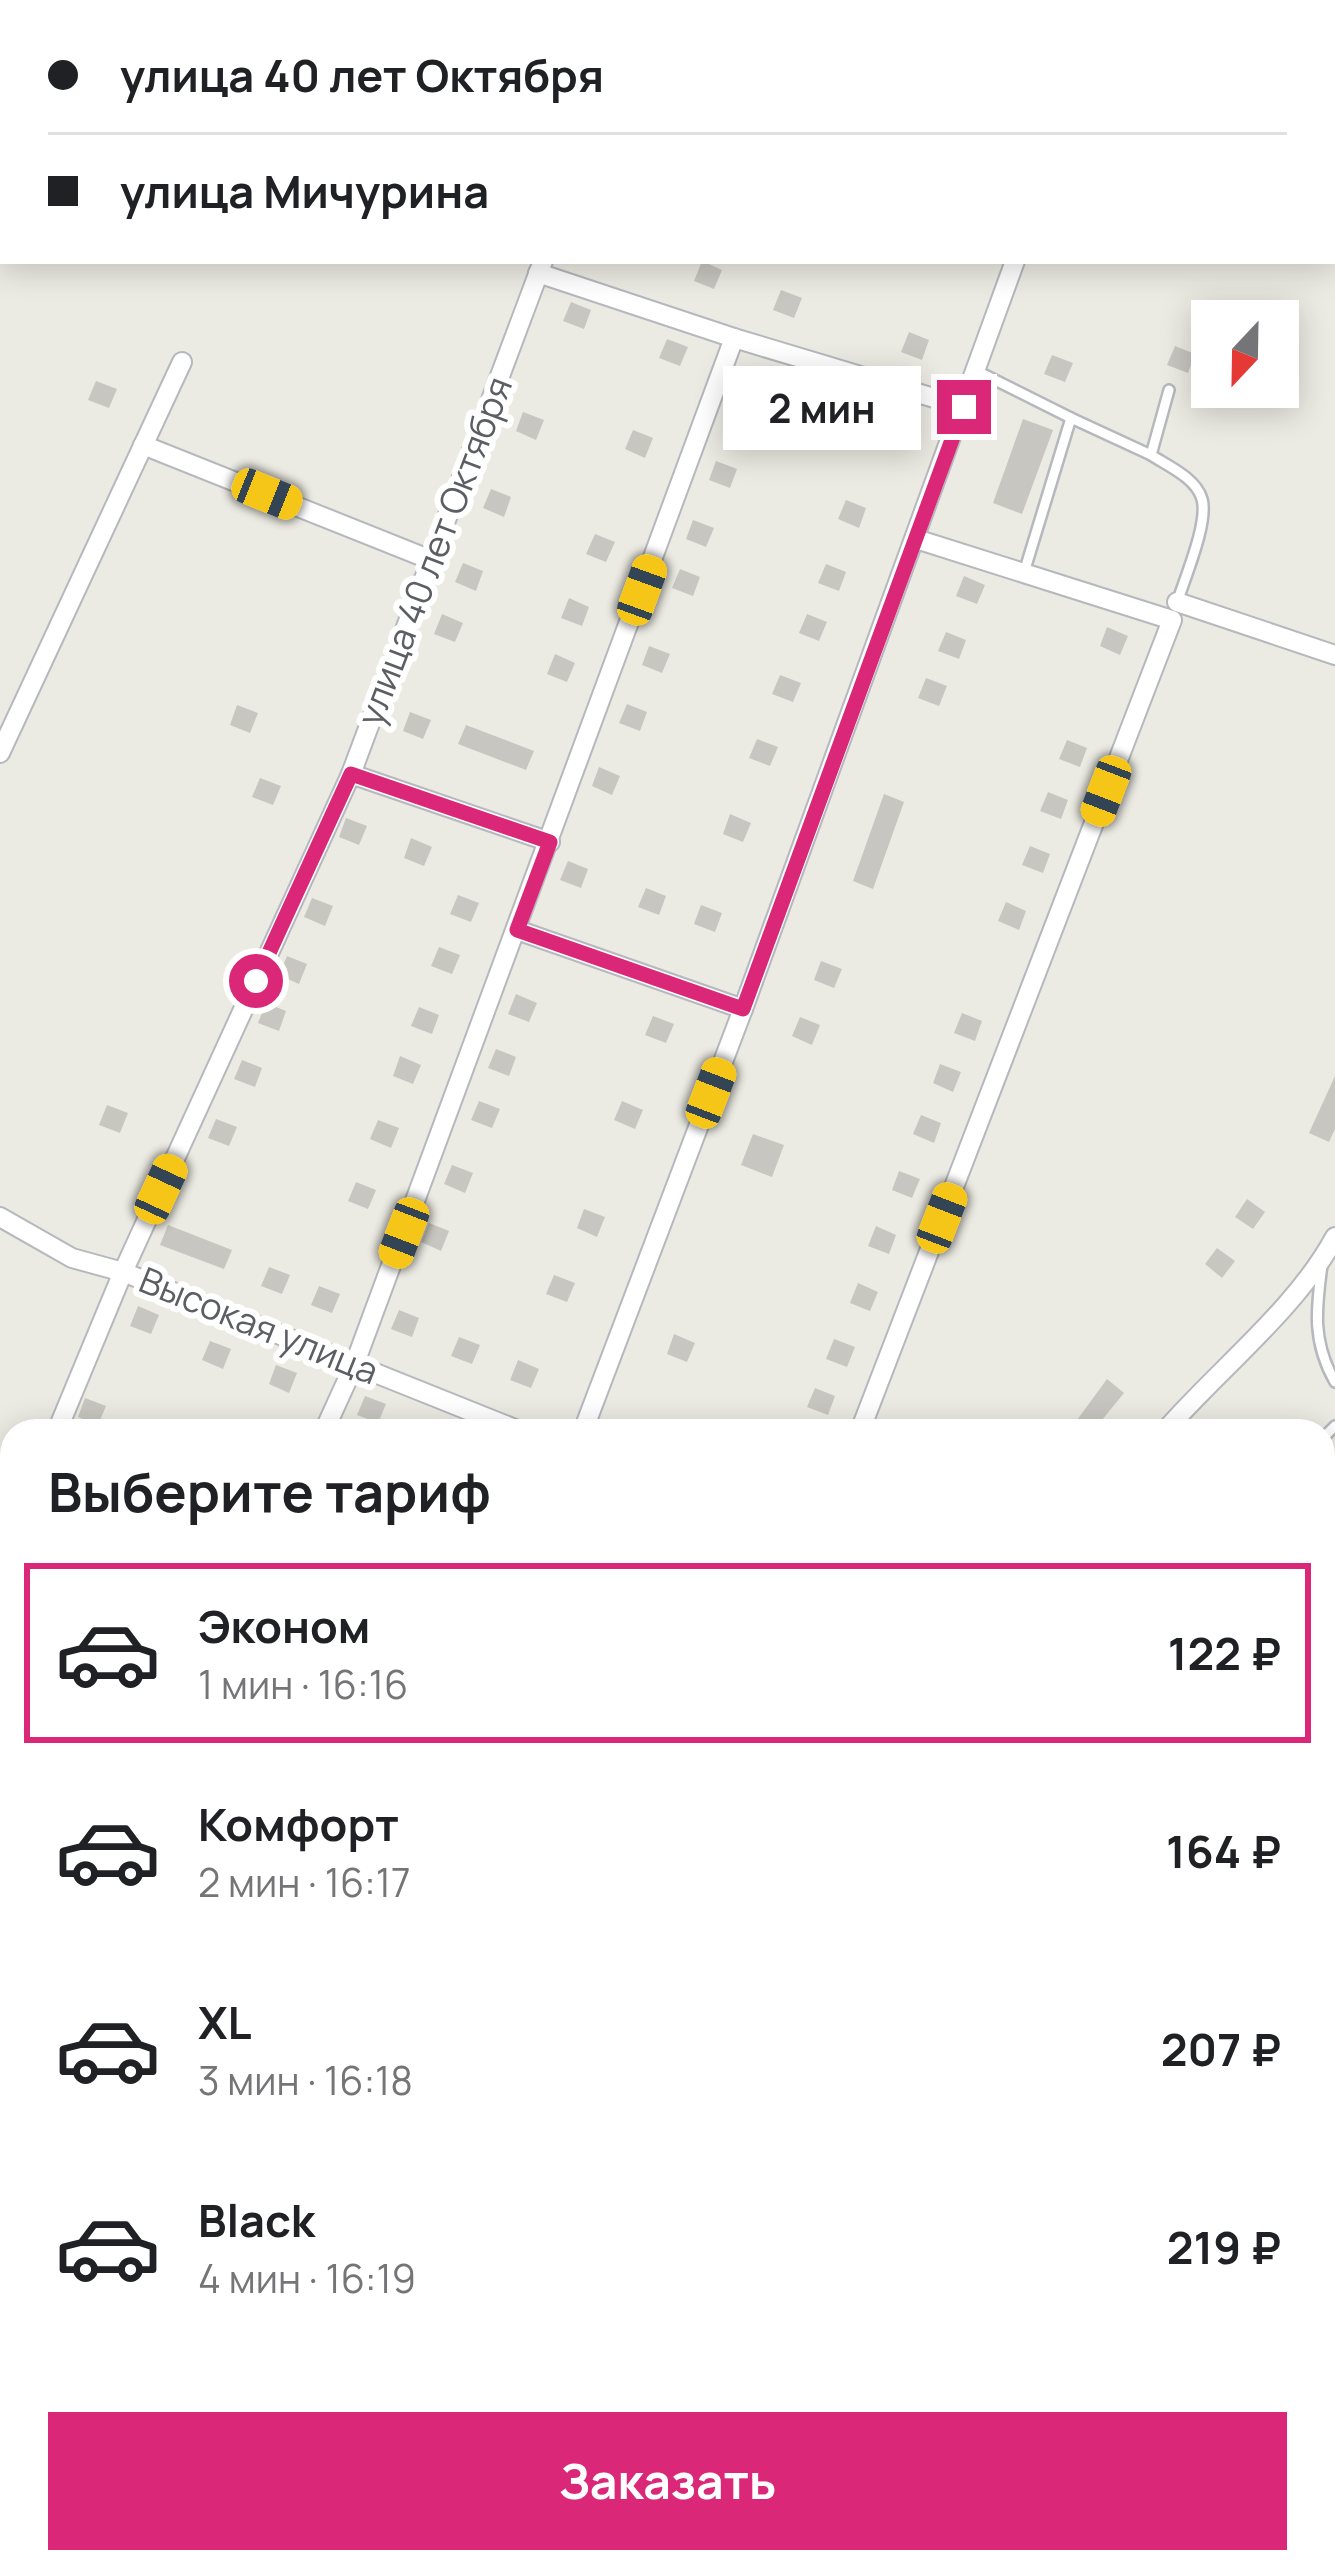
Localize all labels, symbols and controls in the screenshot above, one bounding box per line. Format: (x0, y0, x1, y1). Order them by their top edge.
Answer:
text: улица 40 лет Октября (120, 44, 604, 106)
text: улица Мичурина (120, 160, 489, 222)
north arrow (1191, 300, 1299, 408)
map controls (1191, 300, 1299, 408)
callout: 2 мин (724, 365, 922, 449)
street label: улица 40 лет Октября (345, 370, 523, 732)
route end (937, 380, 991, 434)
text: 2 мин (768, 381, 876, 435)
car (227, 464, 307, 524)
car (613, 550, 671, 630)
car (1076, 751, 1136, 831)
route start (229, 954, 283, 1008)
car (681, 1053, 741, 1133)
car (129, 1149, 193, 1229)
car (912, 1178, 972, 1258)
car (374, 1193, 434, 1273)
street label: Высокая улица (132, 1255, 386, 1395)
text: Выберите тариф (48, 1454, 491, 1528)
text: Эконом (198, 1595, 370, 1657)
icon: car (54, 1599, 162, 1707)
text: 122 ₽ (1168, 1622, 1281, 1684)
text: 1 мин · 16:16 (198, 1657, 408, 1711)
text: Комфорт (198, 1793, 399, 1855)
icon: car (54, 1797, 162, 1905)
text: 164 ₽ (1166, 1820, 1281, 1882)
text: 2 мин · 16:17 (198, 1855, 411, 1909)
text: XL (198, 1991, 252, 2053)
icon: car (54, 1995, 162, 2103)
text: 207 ₽ (1161, 2018, 1281, 2080)
text: 3 мин · 16:18 (198, 2053, 413, 2107)
text: Black (198, 2189, 315, 2251)
icon: car (54, 2193, 162, 2301)
text: 219 ₽ (1167, 2216, 1281, 2278)
text: 4 мин · 16:19 (198, 2251, 416, 2305)
button: Заказать (48, 2412, 1287, 2550)

